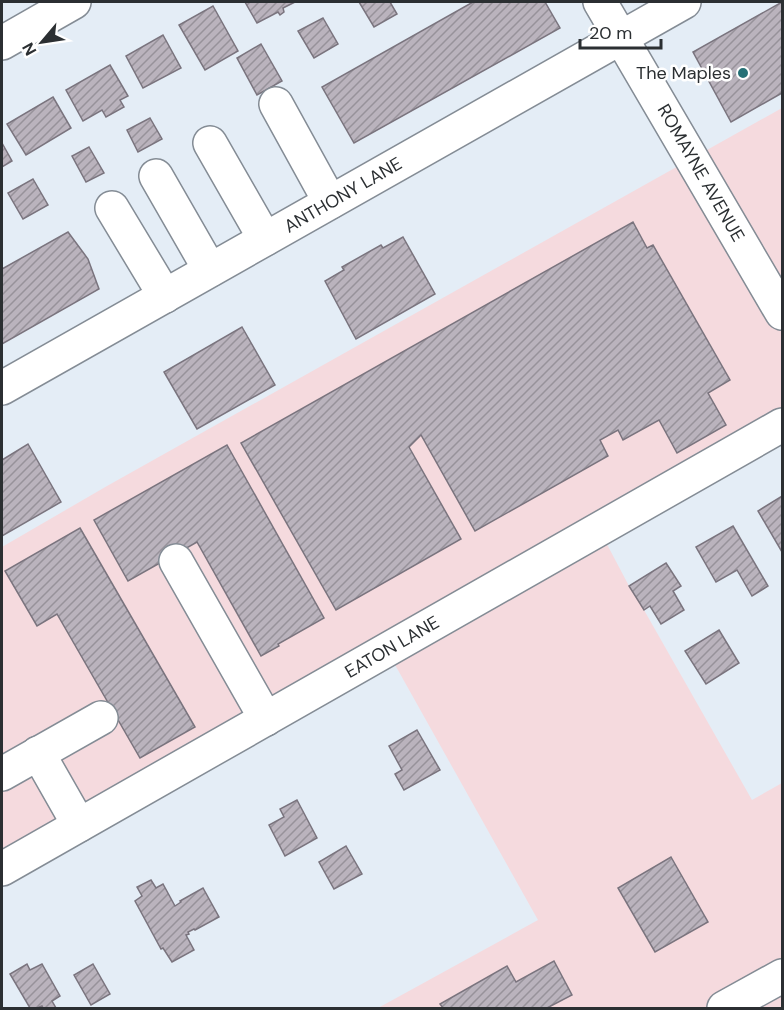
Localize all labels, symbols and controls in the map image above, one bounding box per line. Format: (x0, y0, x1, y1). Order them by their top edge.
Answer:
north arrow (12, 12, 72, 72)
scale bar (580, 12, 661, 50)
text: 20 m (589, 21, 632, 45)
text: N (17, 39, 41, 59)
place label: The Maples (636, 61, 731, 85)
marker: The Maples (736, 66, 750, 80)
street label: ROMAYNE AVENUE (652, 100, 750, 246)
street label: ANTHONY LANE (280, 152, 406, 238)
street label: EATON LANE (340, 610, 444, 684)

